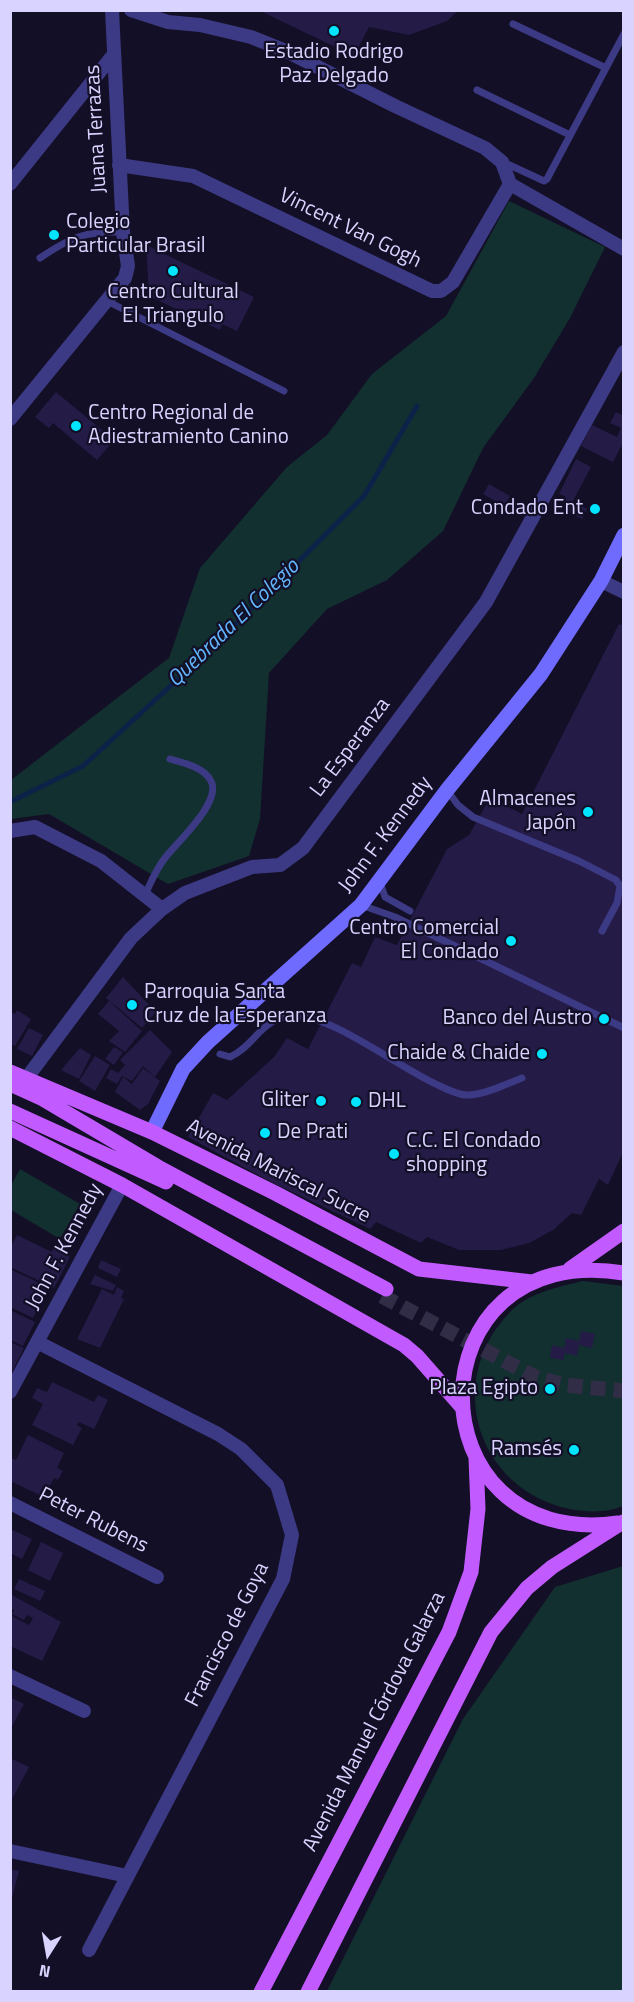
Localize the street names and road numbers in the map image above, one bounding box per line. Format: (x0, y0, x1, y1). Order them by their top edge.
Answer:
street label: Juana Terrazas (81, 64, 113, 194)
street label: Vincent Van Gogh (275, 184, 425, 274)
street label: La Esperanza (306, 694, 396, 802)
street label: John F. Kennedy (334, 772, 438, 898)
street label: Avenida Mariscal Sucre (182, 1115, 374, 1229)
street label: John F. Kennedy (21, 1179, 109, 1315)
street label: Peter Rubens (34, 1483, 152, 1559)
street label: Francisco de Goya (181, 1559, 275, 1711)
street label: Avenida Manuel Córdova Galarza (298, 1588, 452, 1856)

